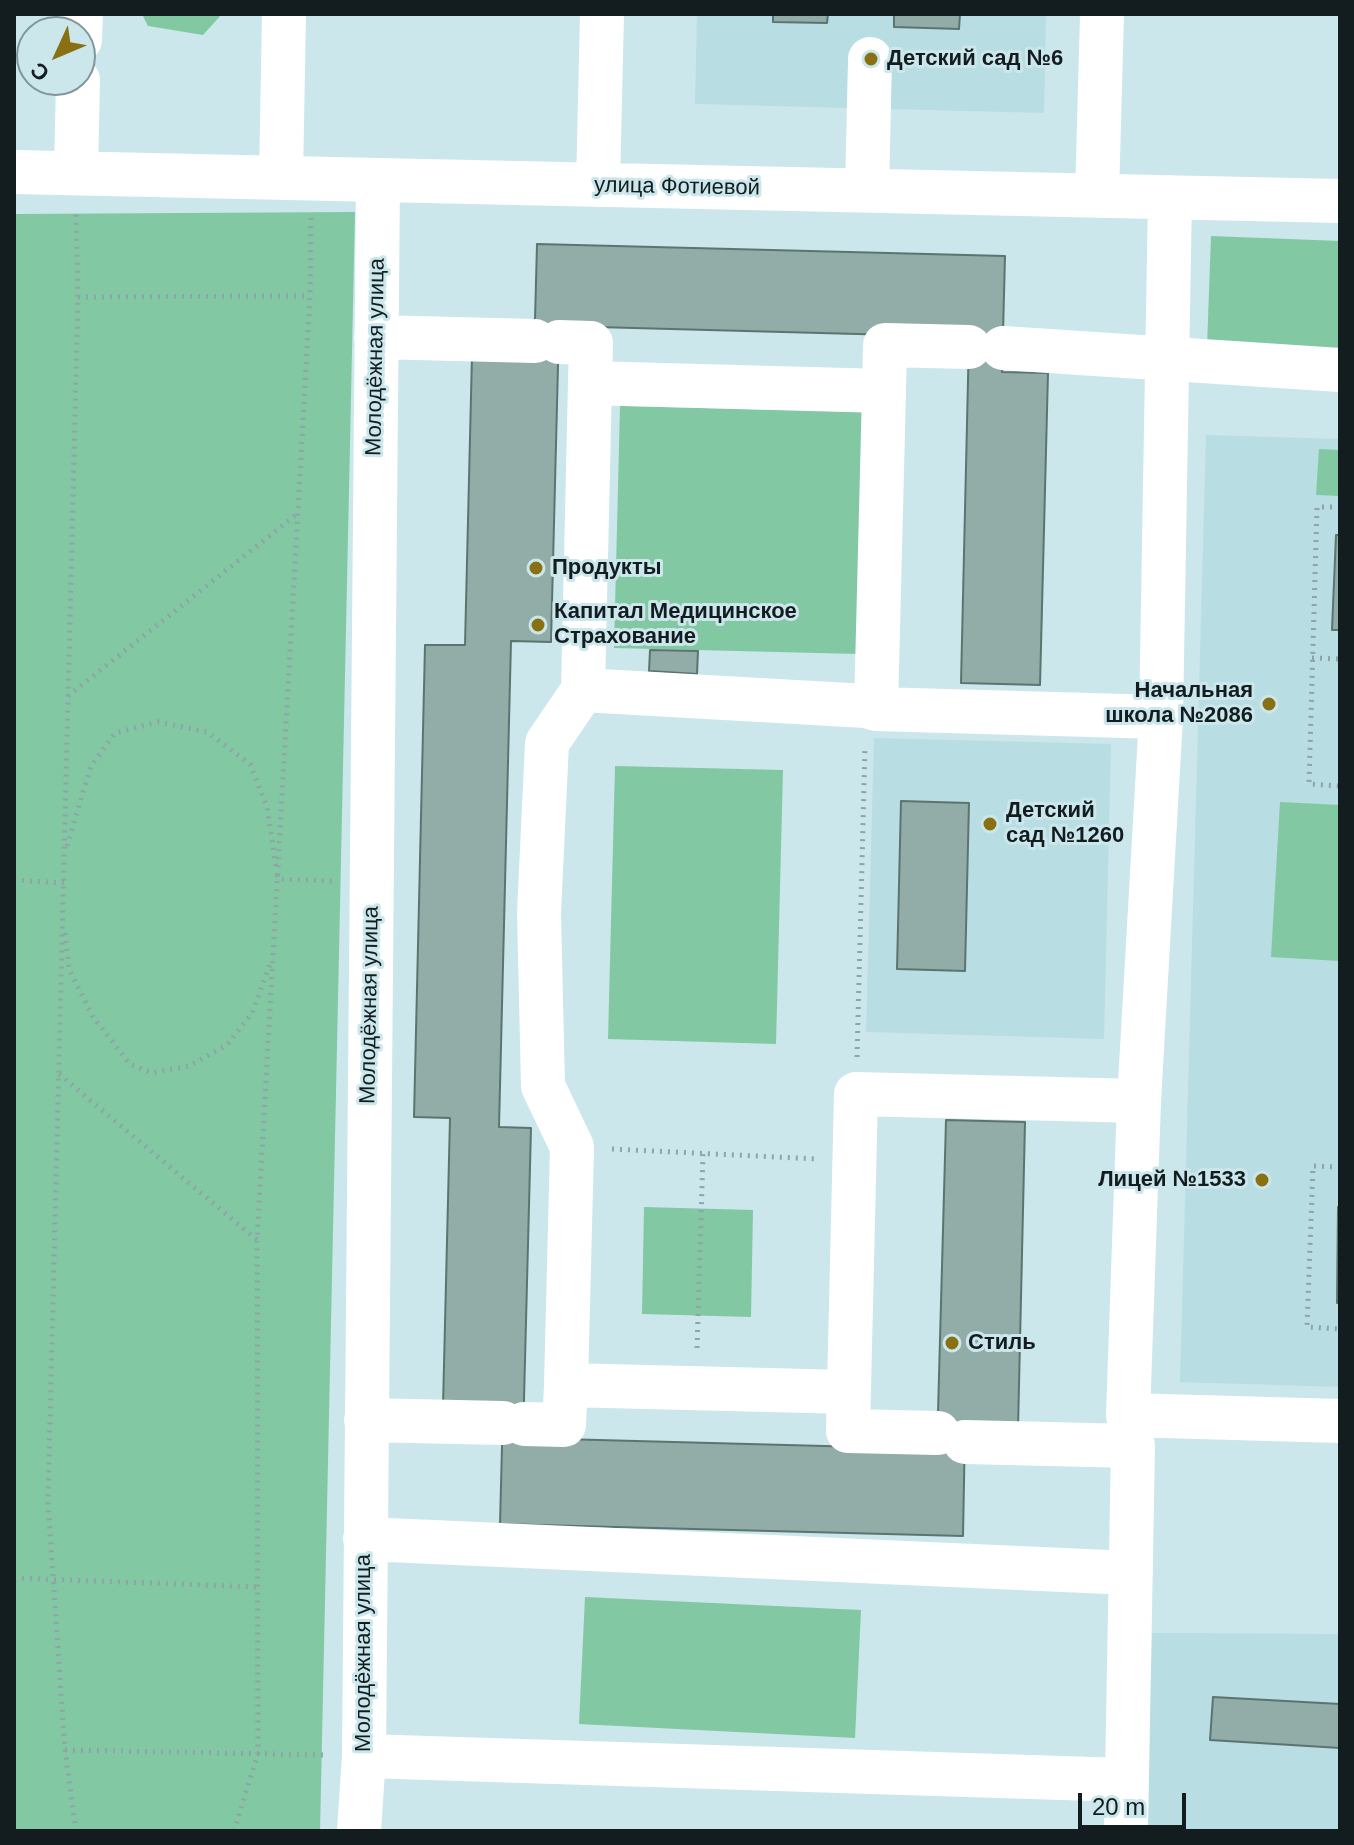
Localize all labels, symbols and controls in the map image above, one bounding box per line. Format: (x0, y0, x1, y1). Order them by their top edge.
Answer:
north arrow (16, 16, 96, 96)
place label: Детский сад №6 (887, 46, 1063, 72)
marker: Детский сад №6 (862, 50, 880, 68)
text: С (25, 57, 54, 86)
street label: улица Фотиевой (594, 172, 760, 202)
street label: Молодёжная улица (361, 258, 391, 456)
place label: Продукты (552, 555, 661, 581)
marker: Продукты (527, 559, 545, 577)
place label: Капитал Медицинское Страхование (554, 599, 797, 650)
marker: Капитал Медицинское Страхование (529, 616, 547, 634)
place label: Начальная школа №2086 (1105, 678, 1253, 730)
marker: Начальная школа №2086 (1260, 695, 1278, 713)
place label: Детский сад №1260 (1006, 798, 1124, 850)
marker: Детский сад №1260 (981, 815, 999, 833)
street label: Молодёжная улица (355, 906, 385, 1104)
place label: Лицей №1533 (1098, 1167, 1246, 1193)
marker: Лицей №1533 (1253, 1171, 1271, 1189)
place label: Стиль (968, 1330, 1036, 1356)
marker: Стиль (943, 1334, 961, 1352)
street label: Молодёжная улица (351, 1554, 377, 1752)
scale bar (1082, 1777, 1190, 1827)
text: 20 m (1092, 1793, 1145, 1820)

